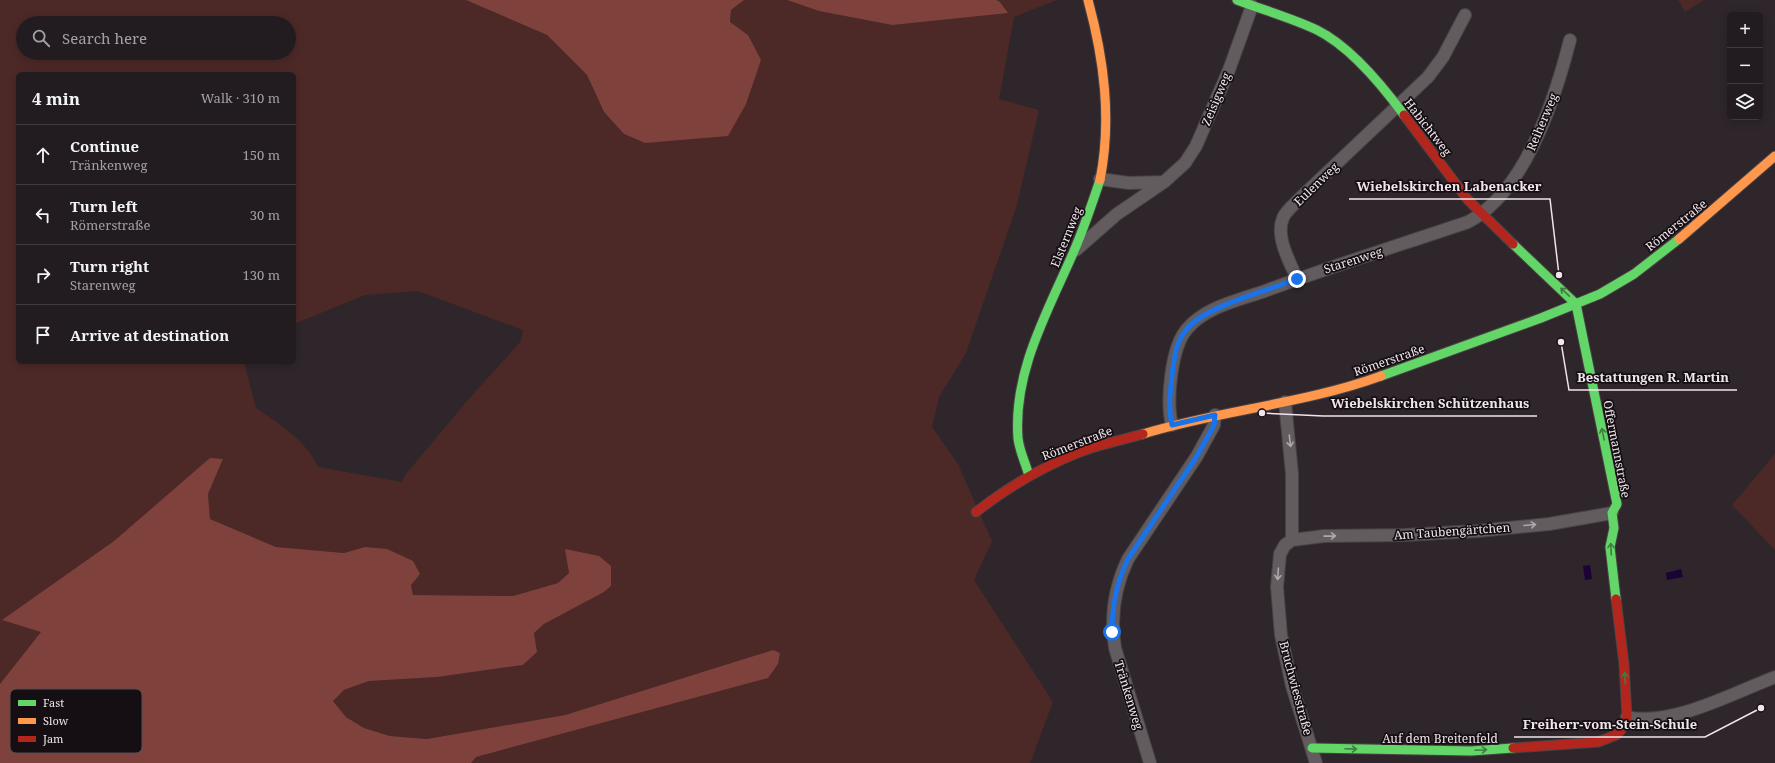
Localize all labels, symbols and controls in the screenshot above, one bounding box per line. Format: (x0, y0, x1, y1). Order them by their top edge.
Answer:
map controls (1727, 12, 1763, 120)
button: + (1727, 12, 1763, 48)
search box (16, 16, 296, 60)
icon: search (30, 27, 52, 49)
text: Search here (62, 28, 147, 48)
button: − (1727, 48, 1763, 84)
street label: Zeisigweg (1197, 69, 1235, 128)
button: layers (1727, 84, 1763, 120)
text: 4 min (32, 87, 80, 110)
text: Walk · 310 m (201, 89, 280, 107)
street label: Reiherweg (1522, 90, 1562, 153)
street label: Habichtweg (1400, 95, 1456, 160)
text: Continue (70, 136, 139, 156)
icon: ahead (32, 144, 54, 166)
text: 150 m (243, 146, 280, 164)
text: Tränkenweg (70, 156, 147, 174)
street label: Eulenweg (1290, 158, 1343, 210)
callout: Wiebelskirchen Labenacker (1349, 174, 1550, 199)
text: Wiebelskirchen Labenacker (1356, 177, 1542, 195)
street label: Römerstraße (1642, 195, 1710, 255)
text: Turn left (70, 196, 138, 216)
icon: left (32, 204, 54, 226)
street label: Elsternweg (1046, 204, 1086, 270)
text: 30 m (250, 206, 280, 224)
text: Römerstraße (70, 216, 150, 234)
street label: Starenweg (1322, 242, 1385, 277)
text: Turn right (70, 256, 149, 276)
icon: right (32, 264, 54, 286)
text: 130 m (243, 266, 280, 284)
route end (1288, 270, 1306, 288)
text: Starenweg (70, 276, 136, 294)
one-way arrow (1560, 287, 1570, 297)
icon: arrive (32, 324, 54, 346)
text: Arrive at destination (70, 325, 229, 345)
street label: Römerstraße (1351, 340, 1427, 380)
callout: Bestattungen R. Martin (1569, 365, 1737, 390)
text: Bestattungen R. Martin (1577, 368, 1729, 386)
callout: Wiebelskirchen Schützenhaus (1323, 391, 1537, 416)
text: Wiebelskirchen Schützenhaus (1331, 394, 1529, 412)
street label: Offermannstraße (1599, 399, 1635, 499)
street label: Römerstraße (1039, 422, 1115, 464)
one-way arrow (1598, 428, 1606, 441)
one-way arrow (1286, 434, 1293, 447)
street label: Am Taubengärtchen (1393, 518, 1511, 544)
one-way arrow (1523, 522, 1536, 529)
one-way arrow (1323, 532, 1336, 540)
one-way arrow (1607, 543, 1614, 556)
one-way arrow (1274, 567, 1281, 580)
route start (1103, 623, 1121, 641)
street label: Bruchwiesstraße (1275, 639, 1317, 737)
street label: Tränkenweg (1110, 658, 1148, 732)
one-way arrow (1622, 672, 1629, 685)
legend (10, 689, 142, 753)
text: Fast (43, 695, 64, 710)
callout: Freiherr-vom-Stein-Schule (1514, 712, 1705, 737)
text: Slow (43, 713, 69, 728)
text: Freiherr-vom-Stein-Schule (1523, 715, 1697, 733)
street label: Auf dem Breitenfeld (1382, 730, 1498, 747)
text: Jam (42, 731, 64, 746)
one-way arrow (1344, 745, 1357, 753)
one-way arrow (1474, 747, 1487, 754)

